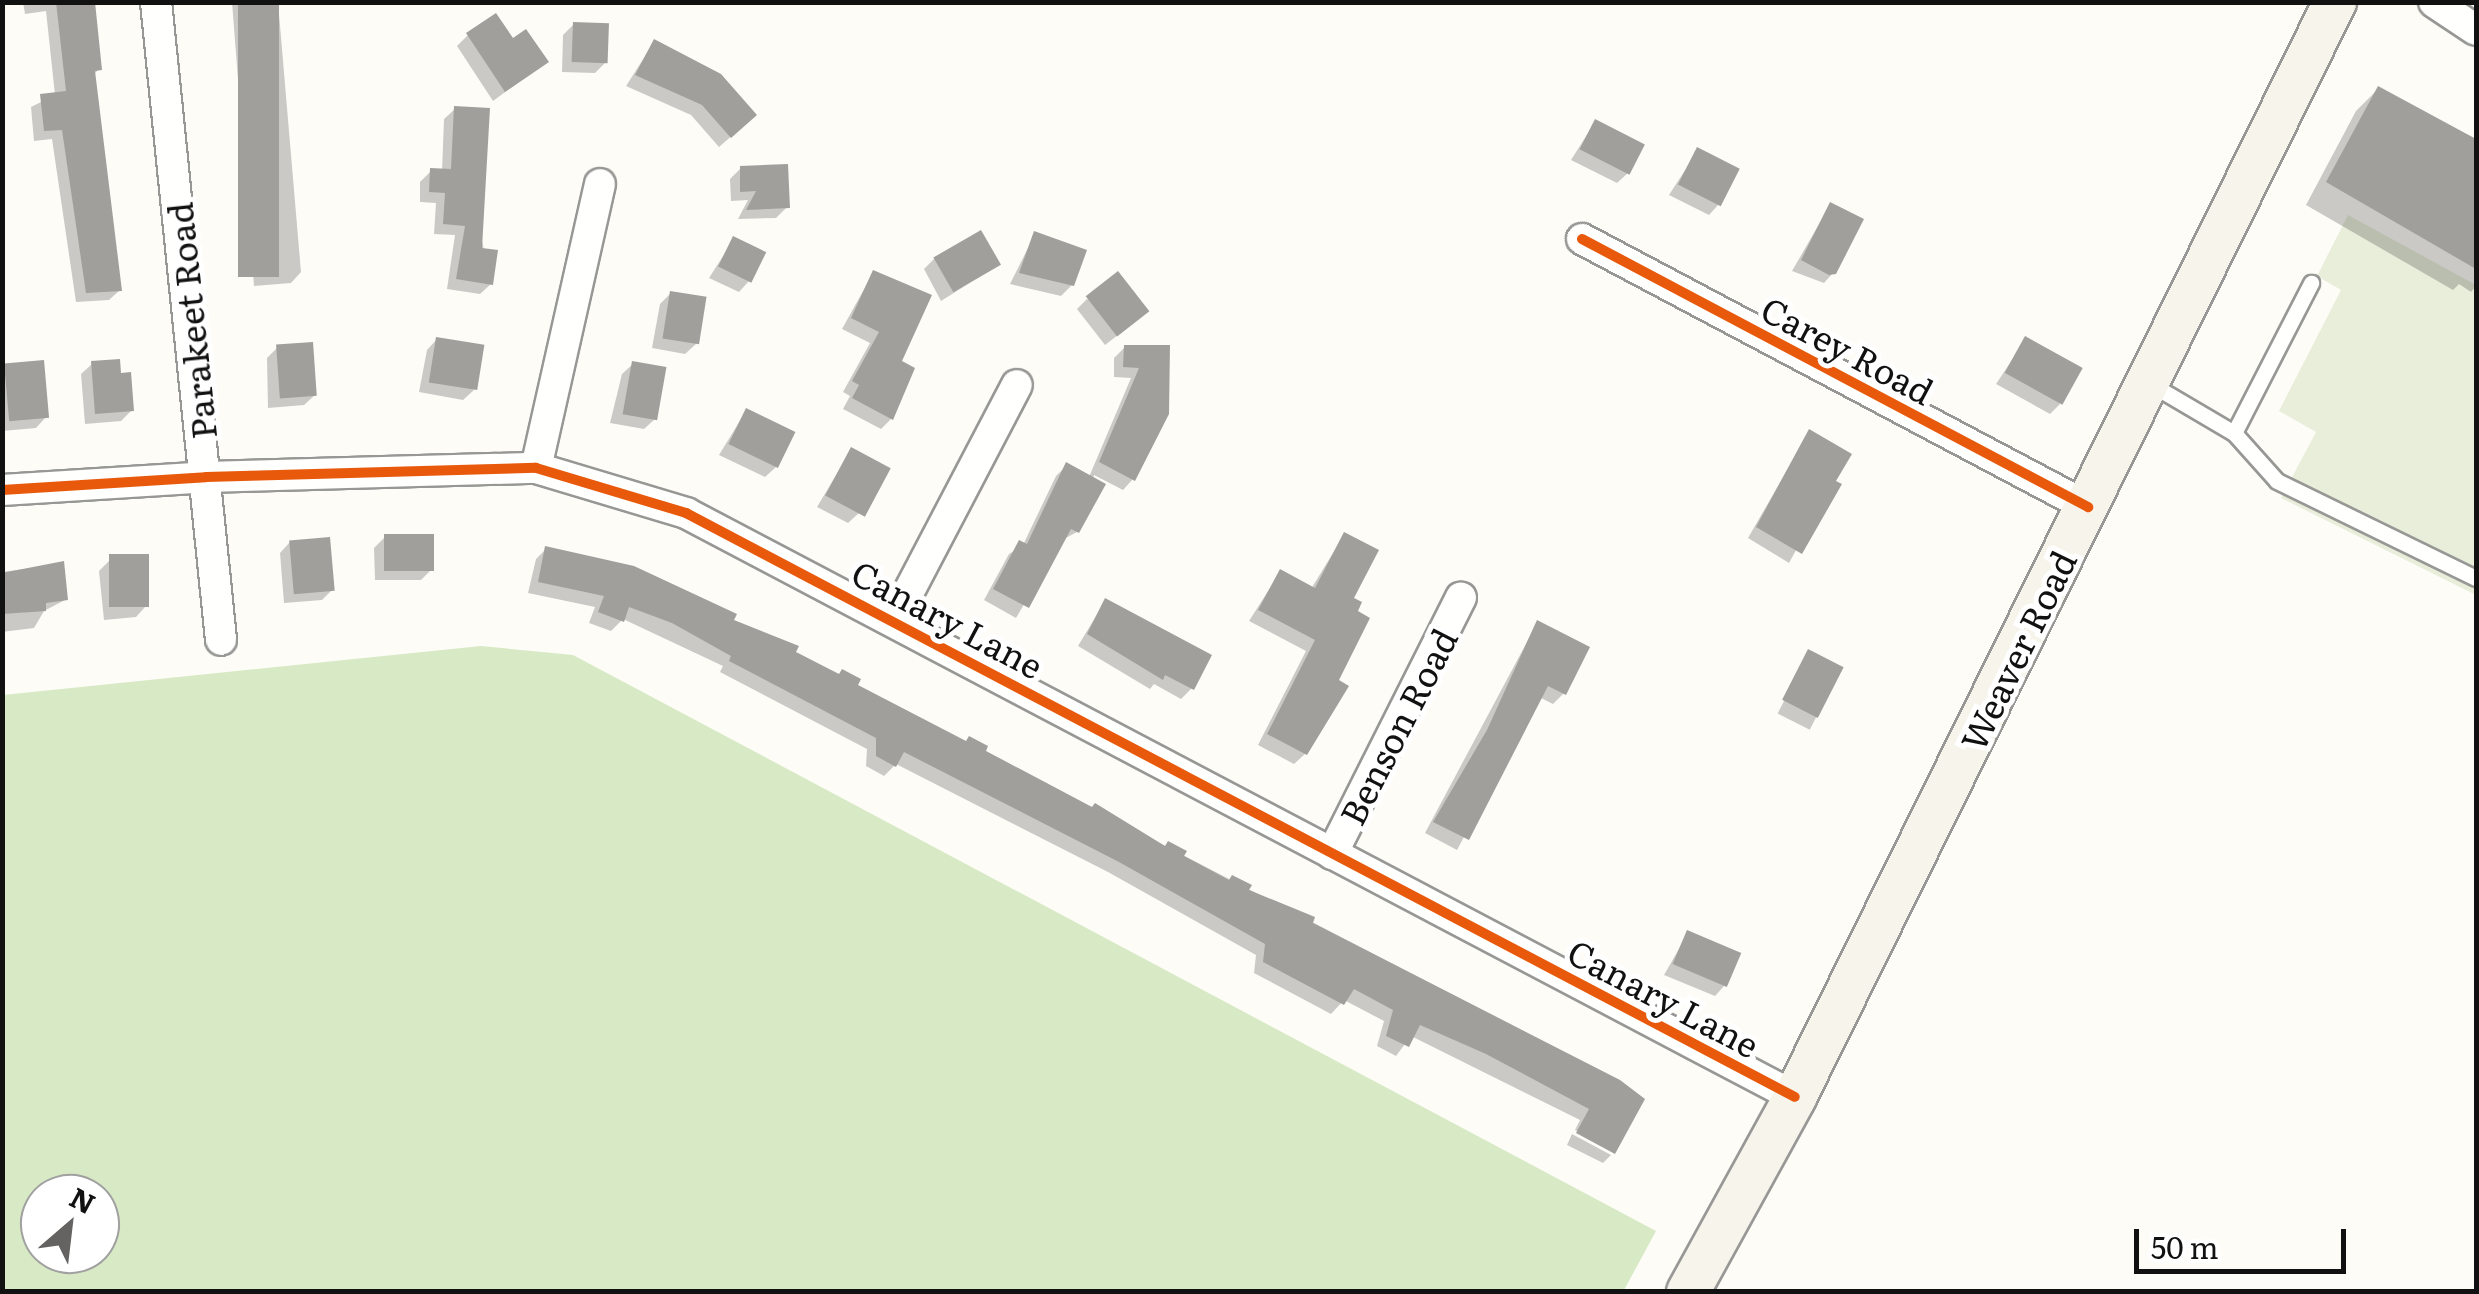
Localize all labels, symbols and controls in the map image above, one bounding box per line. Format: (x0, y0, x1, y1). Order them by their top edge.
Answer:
street label: Parakeet Road (157, 201, 223, 441)
street label: Carey Road (1755, 286, 1941, 412)
street label: Weaver Road (1951, 543, 2083, 757)
street label: Canary Lane (845, 550, 1051, 686)
street label: Benson Road (1330, 621, 1464, 831)
street label: Canary Lane (1561, 929, 1767, 1065)
north arrow (20, 1174, 120, 1274)
text: N (63, 1175, 103, 1223)
scale bar (2139, 1209, 2352, 1271)
text: 50 m (2151, 1224, 2219, 1268)

